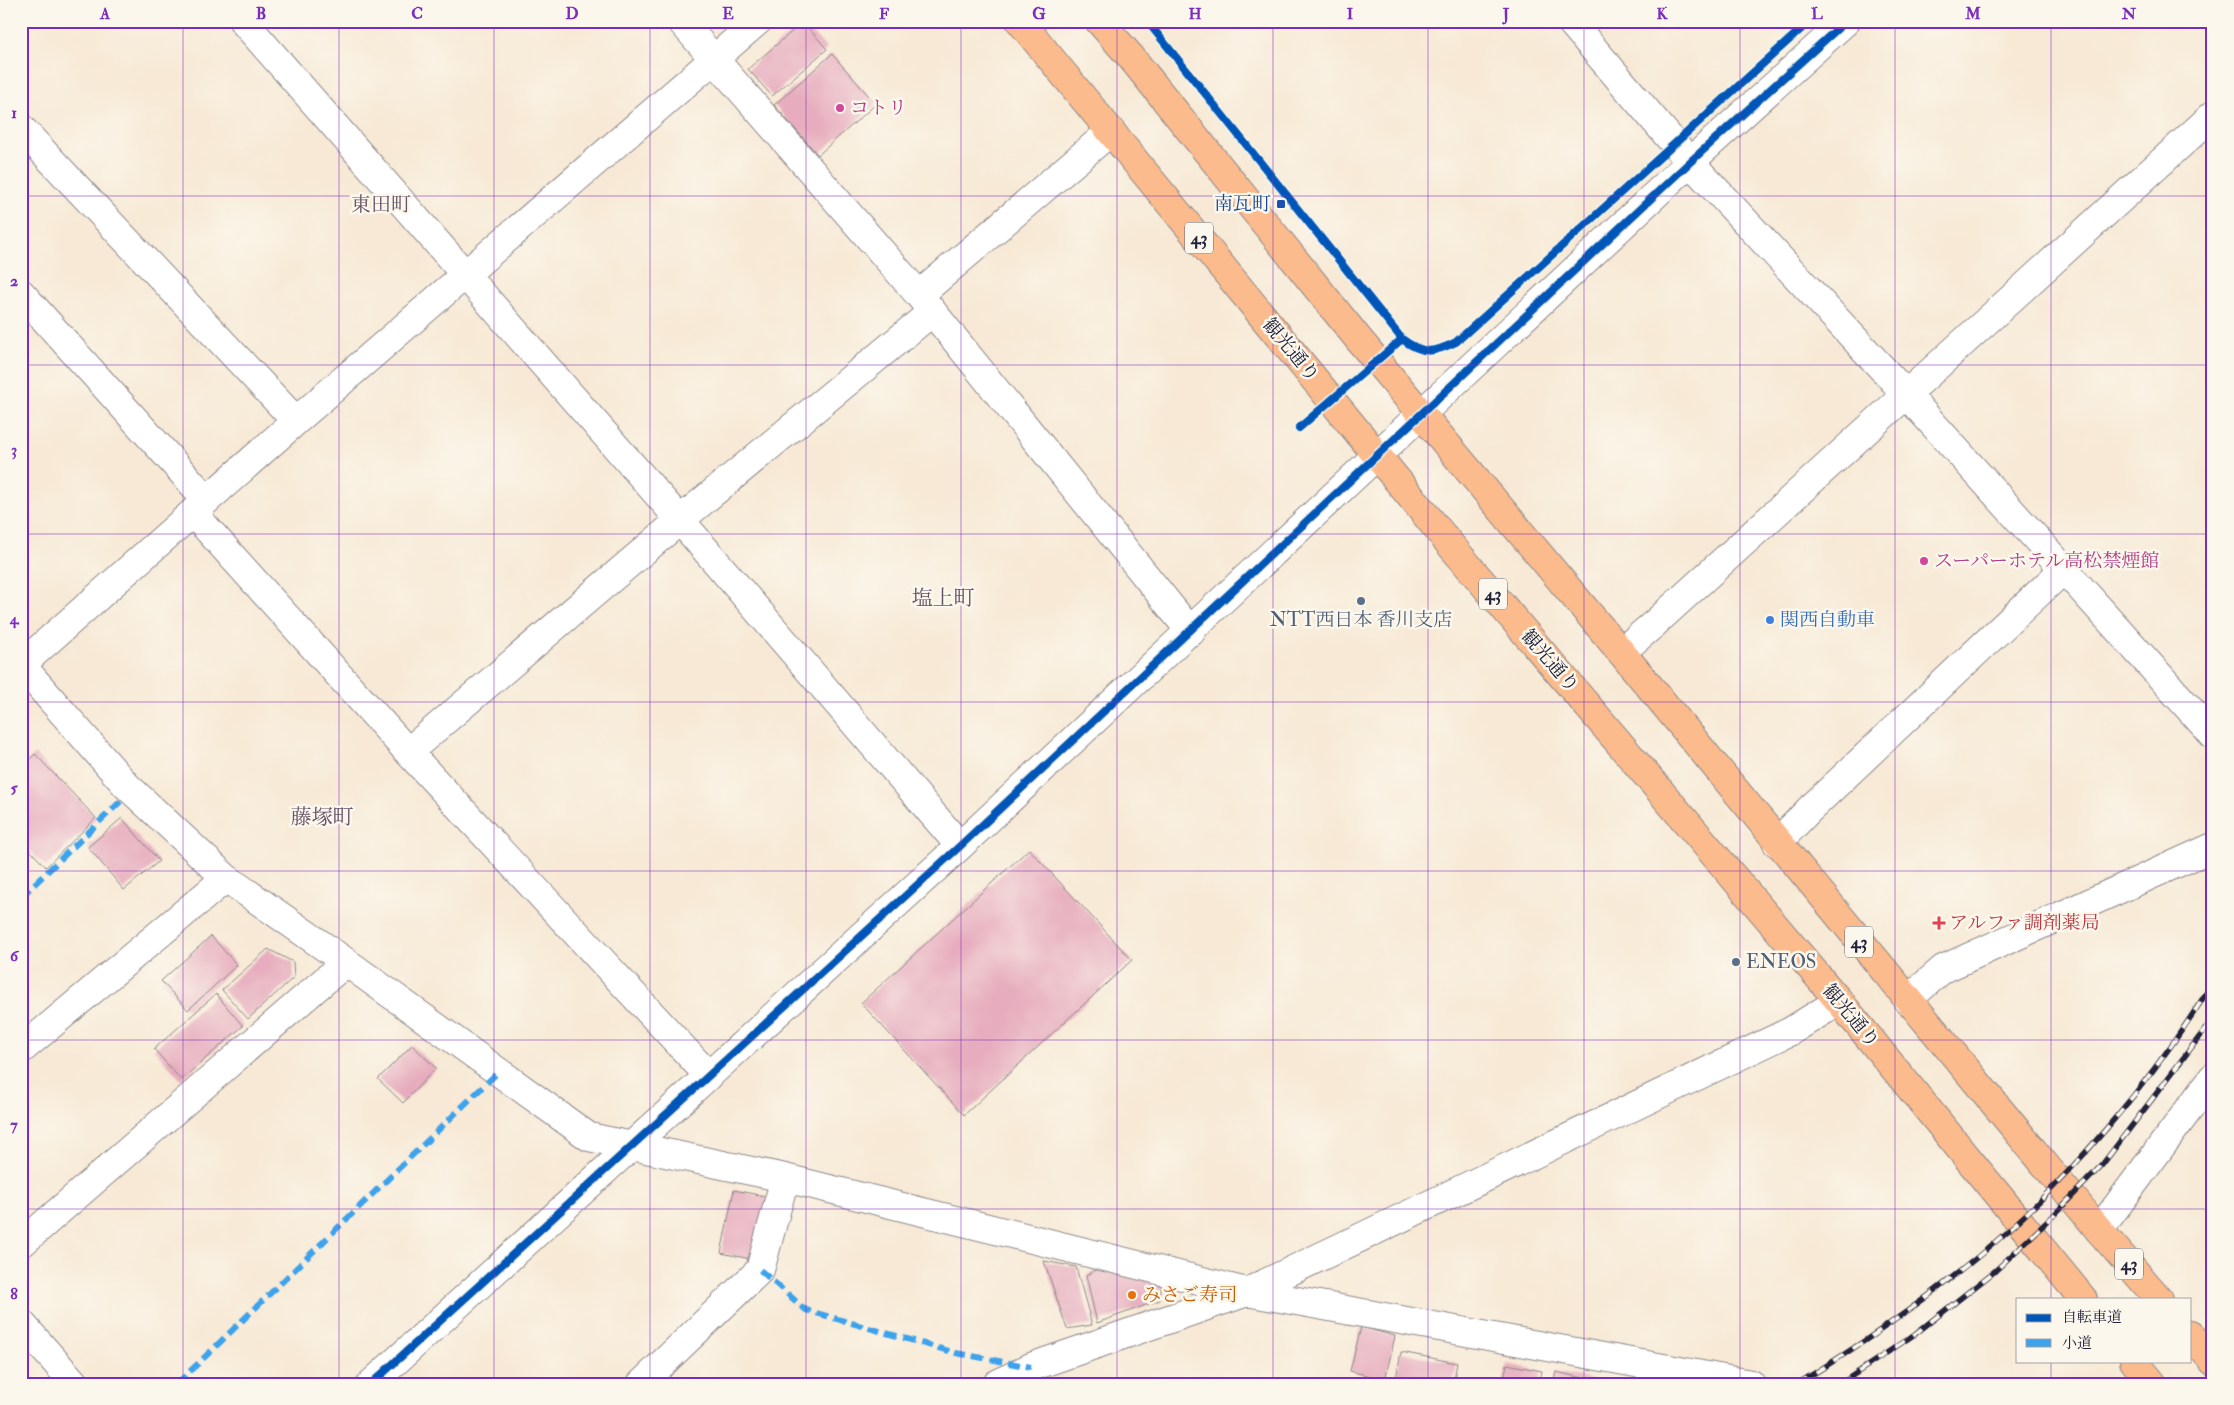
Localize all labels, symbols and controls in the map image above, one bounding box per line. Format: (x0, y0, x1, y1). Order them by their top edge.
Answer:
text: A (99, 4, 111, 24)
text: B (256, 4, 266, 24)
text: C (411, 4, 423, 24)
text: D (565, 4, 579, 24)
text: E (722, 4, 734, 24)
text: F (879, 4, 889, 24)
text: G (1032, 4, 1046, 24)
text: H (1188, 4, 1202, 24)
text: I (1347, 4, 1354, 24)
text: J (1502, 4, 1510, 25)
text: K (1656, 4, 1668, 24)
text: L (1811, 4, 1823, 24)
text: M (1964, 4, 1981, 24)
text: N (2121, 4, 2137, 24)
place label: コトリ (850, 96, 907, 120)
marker: コトリ (834, 102, 846, 114)
text: 1 (11, 103, 17, 123)
district label: 東田町 (351, 192, 411, 217)
place label: 南瓦町 (1214, 192, 1271, 216)
marker: 南瓦町 (1275, 198, 1287, 210)
road number: 43 (1185, 222, 1213, 254)
text: 2 (10, 271, 18, 291)
street label: 観光通り (1257, 313, 1325, 387)
text: 3 (11, 440, 17, 460)
place label: スーパーホテル高松禁煙館 (1934, 549, 2159, 573)
marker: スーパーホテル高松禁煙館 (1918, 555, 1930, 567)
road number: 43 (1479, 578, 1507, 610)
district label: 塩上町 (912, 585, 975, 612)
marker: NTT西日本 香川支店 (1355, 595, 1367, 607)
place label: NTT西日本 香川支店 (1270, 608, 1452, 632)
place label: 関西自動車 (1780, 608, 1875, 632)
text: 4 (9, 609, 20, 629)
marker: 関西自動車 (1764, 614, 1776, 626)
street label: 観光通り (1516, 624, 1584, 698)
text: 5 (10, 778, 18, 798)
district label: 藤塚町 (291, 804, 354, 831)
place label: アルファ調剤薬局 (1949, 911, 2100, 935)
marker: アルファ調剤薬局 (1933, 917, 1945, 929)
road number: 43 (1845, 926, 1873, 958)
text: 6 (10, 946, 20, 966)
place label: ENEOS (1746, 950, 1816, 974)
marker: ENEOS (1730, 956, 1742, 968)
street label: 観光通り (1817, 979, 1885, 1053)
text: 7 (10, 1115, 18, 1135)
road number: 43 (2115, 1248, 2143, 1280)
place label: みさご寿司 (1142, 1283, 1237, 1307)
text: 8 (10, 1284, 18, 1304)
marker: みさご寿司 (1126, 1289, 1138, 1301)
legend (2016, 1298, 2192, 1362)
text: 自転車道 (2062, 1308, 2122, 1327)
text: 小道 (2062, 1334, 2092, 1353)

